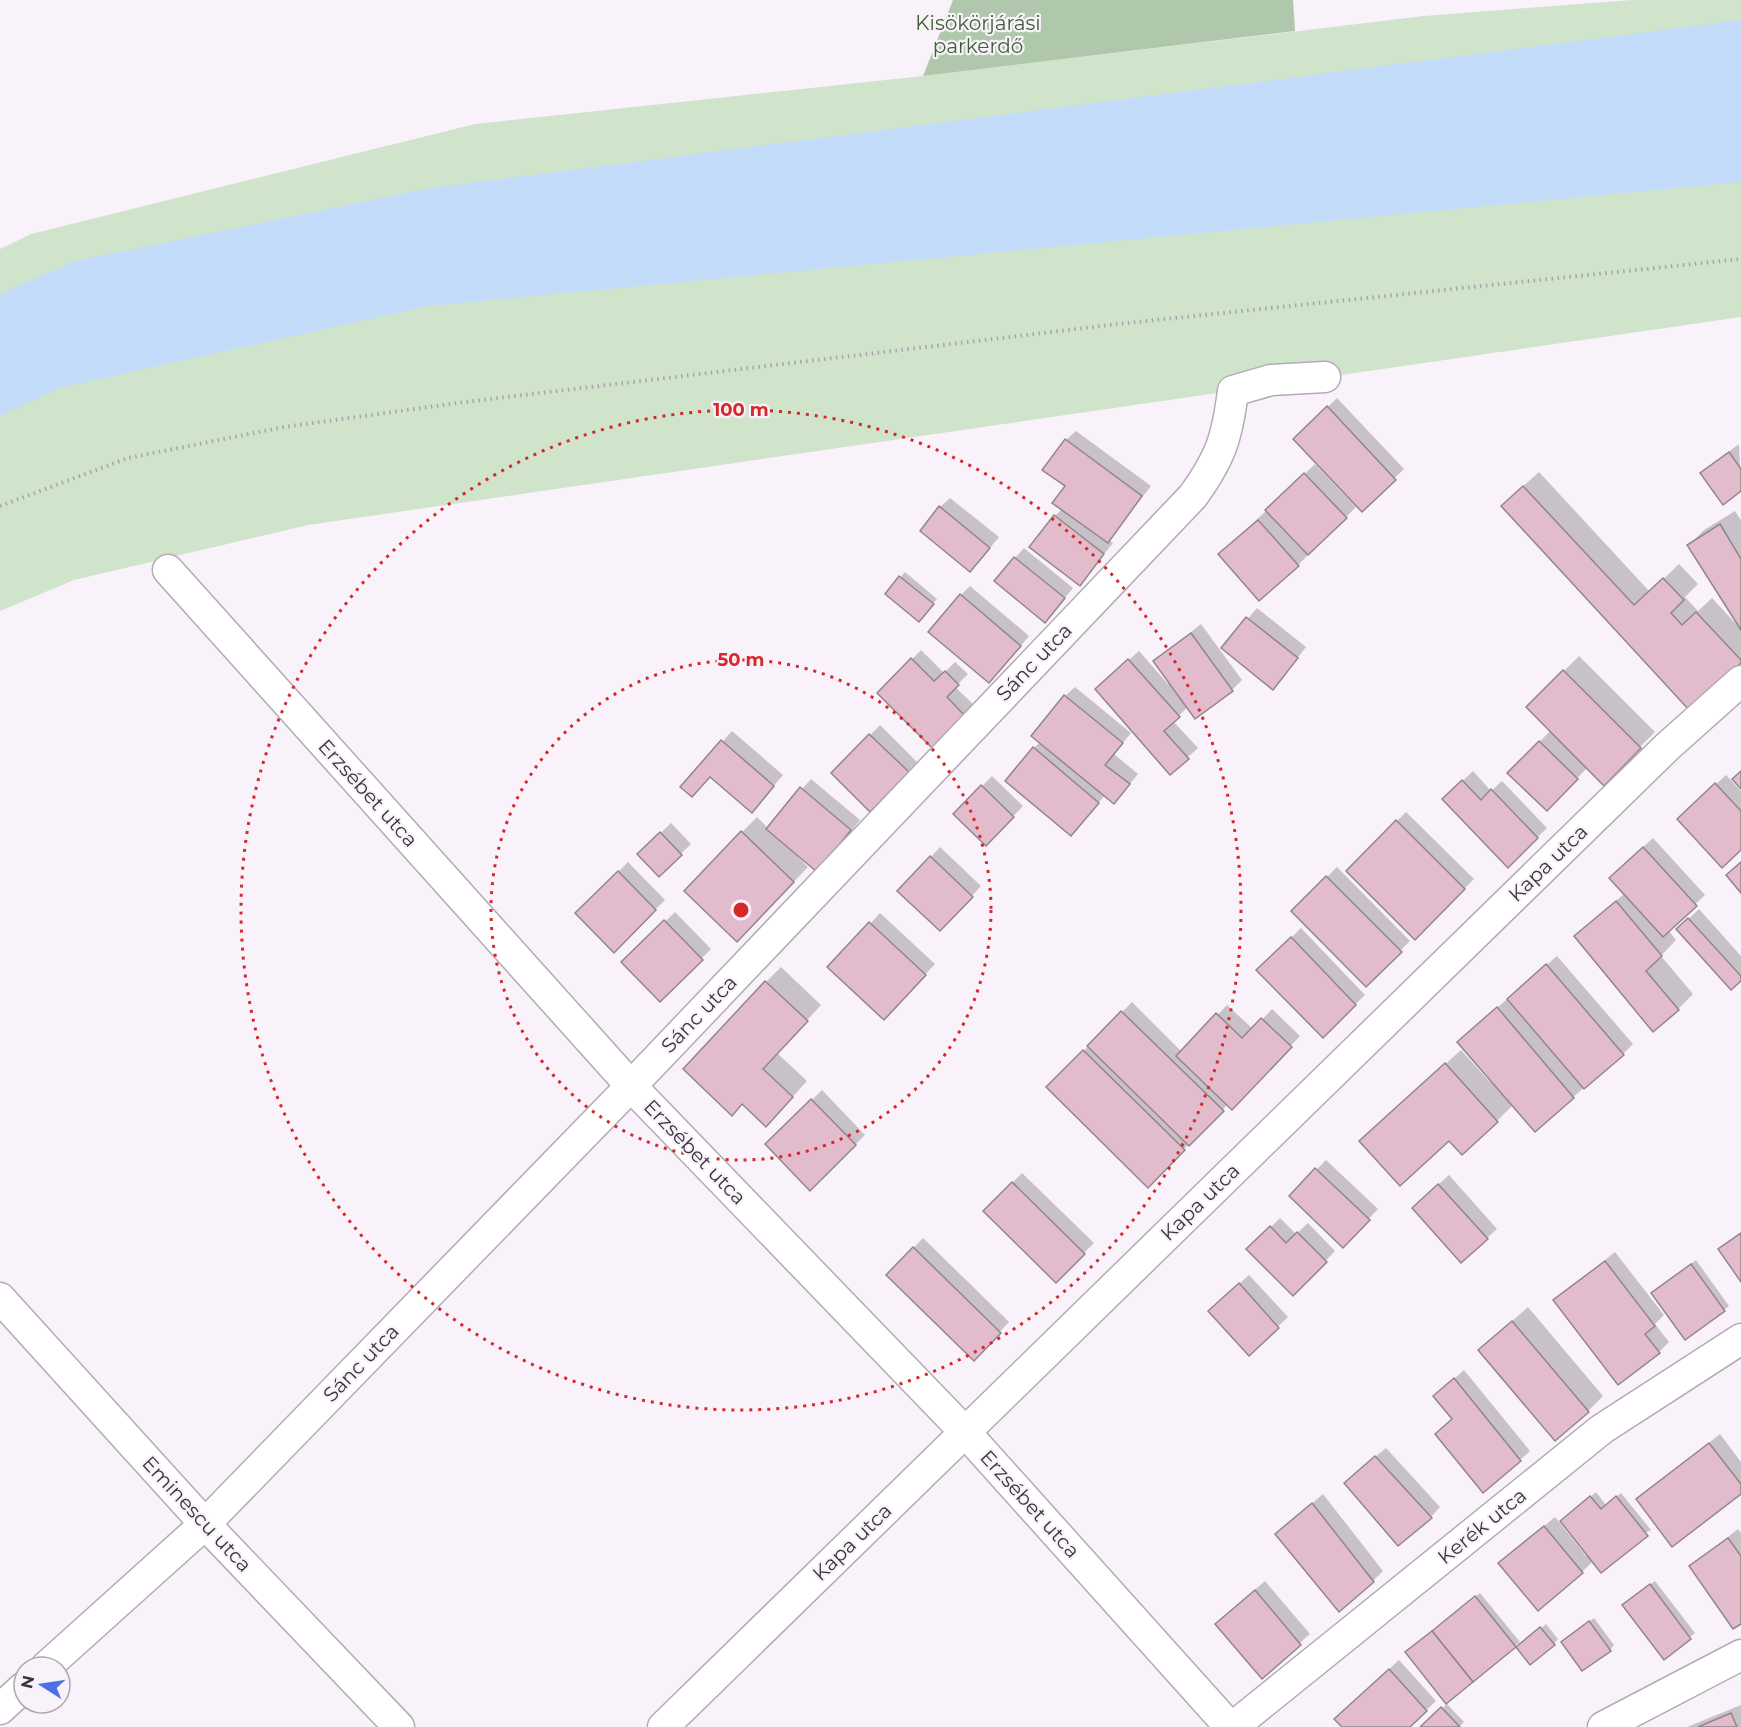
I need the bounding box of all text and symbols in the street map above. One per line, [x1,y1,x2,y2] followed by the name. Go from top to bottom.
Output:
[915,11,1041,58] park label: Kisökörjárási parkerdő
[713,399,769,421] text: 100 m
[991,618,1077,706] street label: Sánc utca
[718,649,764,671] text: 50 m
[313,734,423,852] street label: Erzsébet utca
[1504,819,1592,907] street label: Kapa utca
[731,900,751,920] centre of rings
[656,970,742,1058] street label: Sánc utca
[639,1094,751,1210] street label: Erzsébet utca
[1156,1158,1244,1246] street label: Kapa utca
[318,1319,404,1407] street label: Sánc utca
[975,1445,1085,1563] street label: Erzsébet utca
[137,1451,257,1577] street label: Eminescu utca
[1433,1483,1531,1569] street label: Kerék utca
[808,1498,896,1586] street label: Kapa utca
[12,1655,72,1715] north arrow
[17,1674,38,1690] text: N

